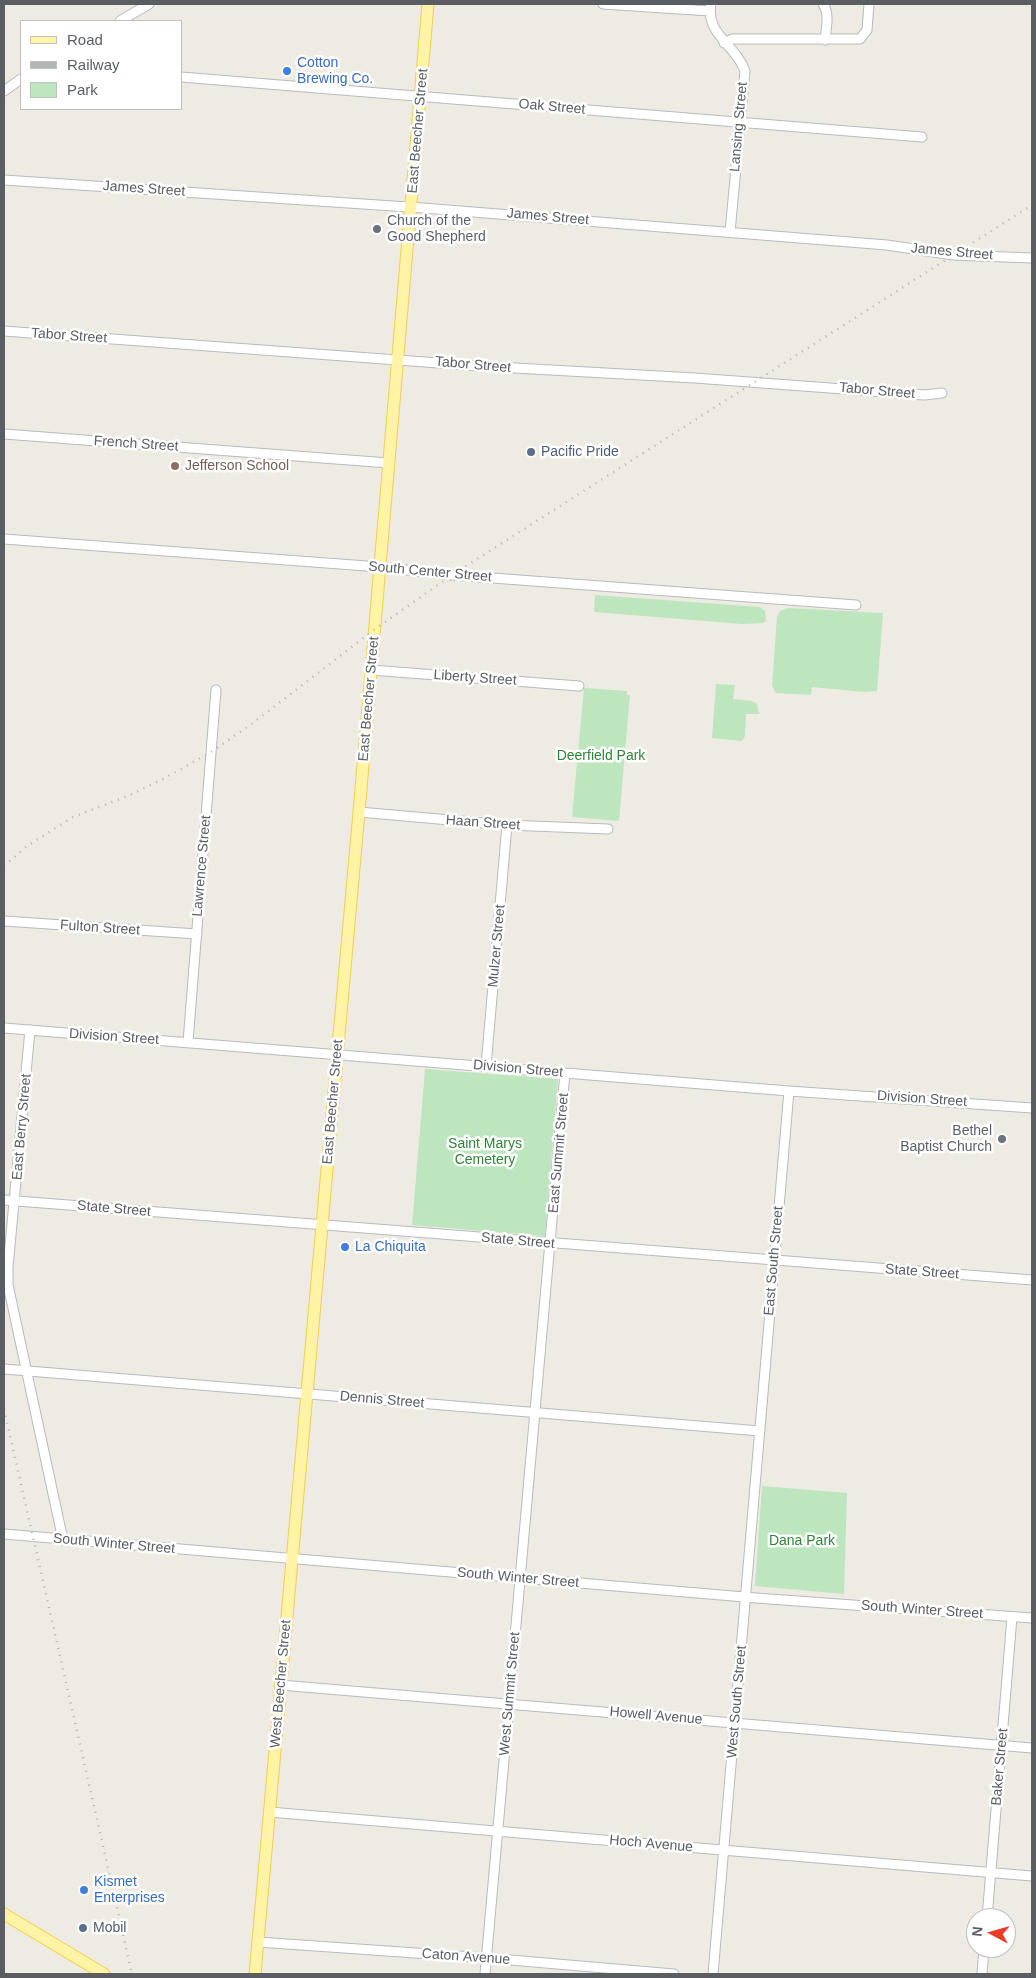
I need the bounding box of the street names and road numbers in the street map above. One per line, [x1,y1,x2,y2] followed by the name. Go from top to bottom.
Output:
[404,68,432,194] street label: East Beecher Street
[727,81,751,173] street label: Lansing Street
[518,96,586,118] street label: Oak Street
[102,178,186,200] street label: James Street
[506,205,590,229] street label: James Street
[910,240,994,264] street label: James Street
[30,325,108,347] street label: Tabor Street
[434,353,512,377] street label: Tabor Street
[838,379,916,403] street label: Tabor Street
[93,433,179,455] street label: French Street
[368,558,492,586] street label: South Center Street
[355,636,383,762] street label: East Beecher Street
[433,667,517,689] street label: Liberty Street
[445,812,521,834] street label: Haan Street
[189,814,215,918] street label: Lawrence Street
[485,904,509,988] street label: Mulzer Street
[59,917,141,939] street label: Fulton Street
[68,1025,160,1049] street label: Division Street
[319,1039,347,1165] street label: East Beecher Street
[472,1057,564,1081] street label: Division Street
[9,1073,35,1181] street label: East Berry Street
[876,1087,968,1111] street label: Division Street
[545,1092,573,1214] street label: East Summit Street
[76,1197,152,1221] street label: State Street
[761,1206,787,1316] street label: East South Street
[480,1229,556,1253] street label: State Street
[885,1261,959,1283] street label: State Street
[339,1388,425,1412] street label: Dennis Street
[52,1530,176,1558] street label: South Winter Street
[456,1564,580,1592] street label: South Winter Street
[860,1597,984,1623] street label: South Winter Street
[267,1619,295,1749] street label: West Beecher Street
[496,1631,524,1757] street label: West Summit Street
[724,1645,750,1759] street label: West South Street
[609,1704,703,1728] street label: Howell Avenue
[988,1728,1012,1806] street label: Baker Street
[609,1832,693,1856] street label: Hoch Avenue
[421,1946,511,1968] street label: Caton Avenue

